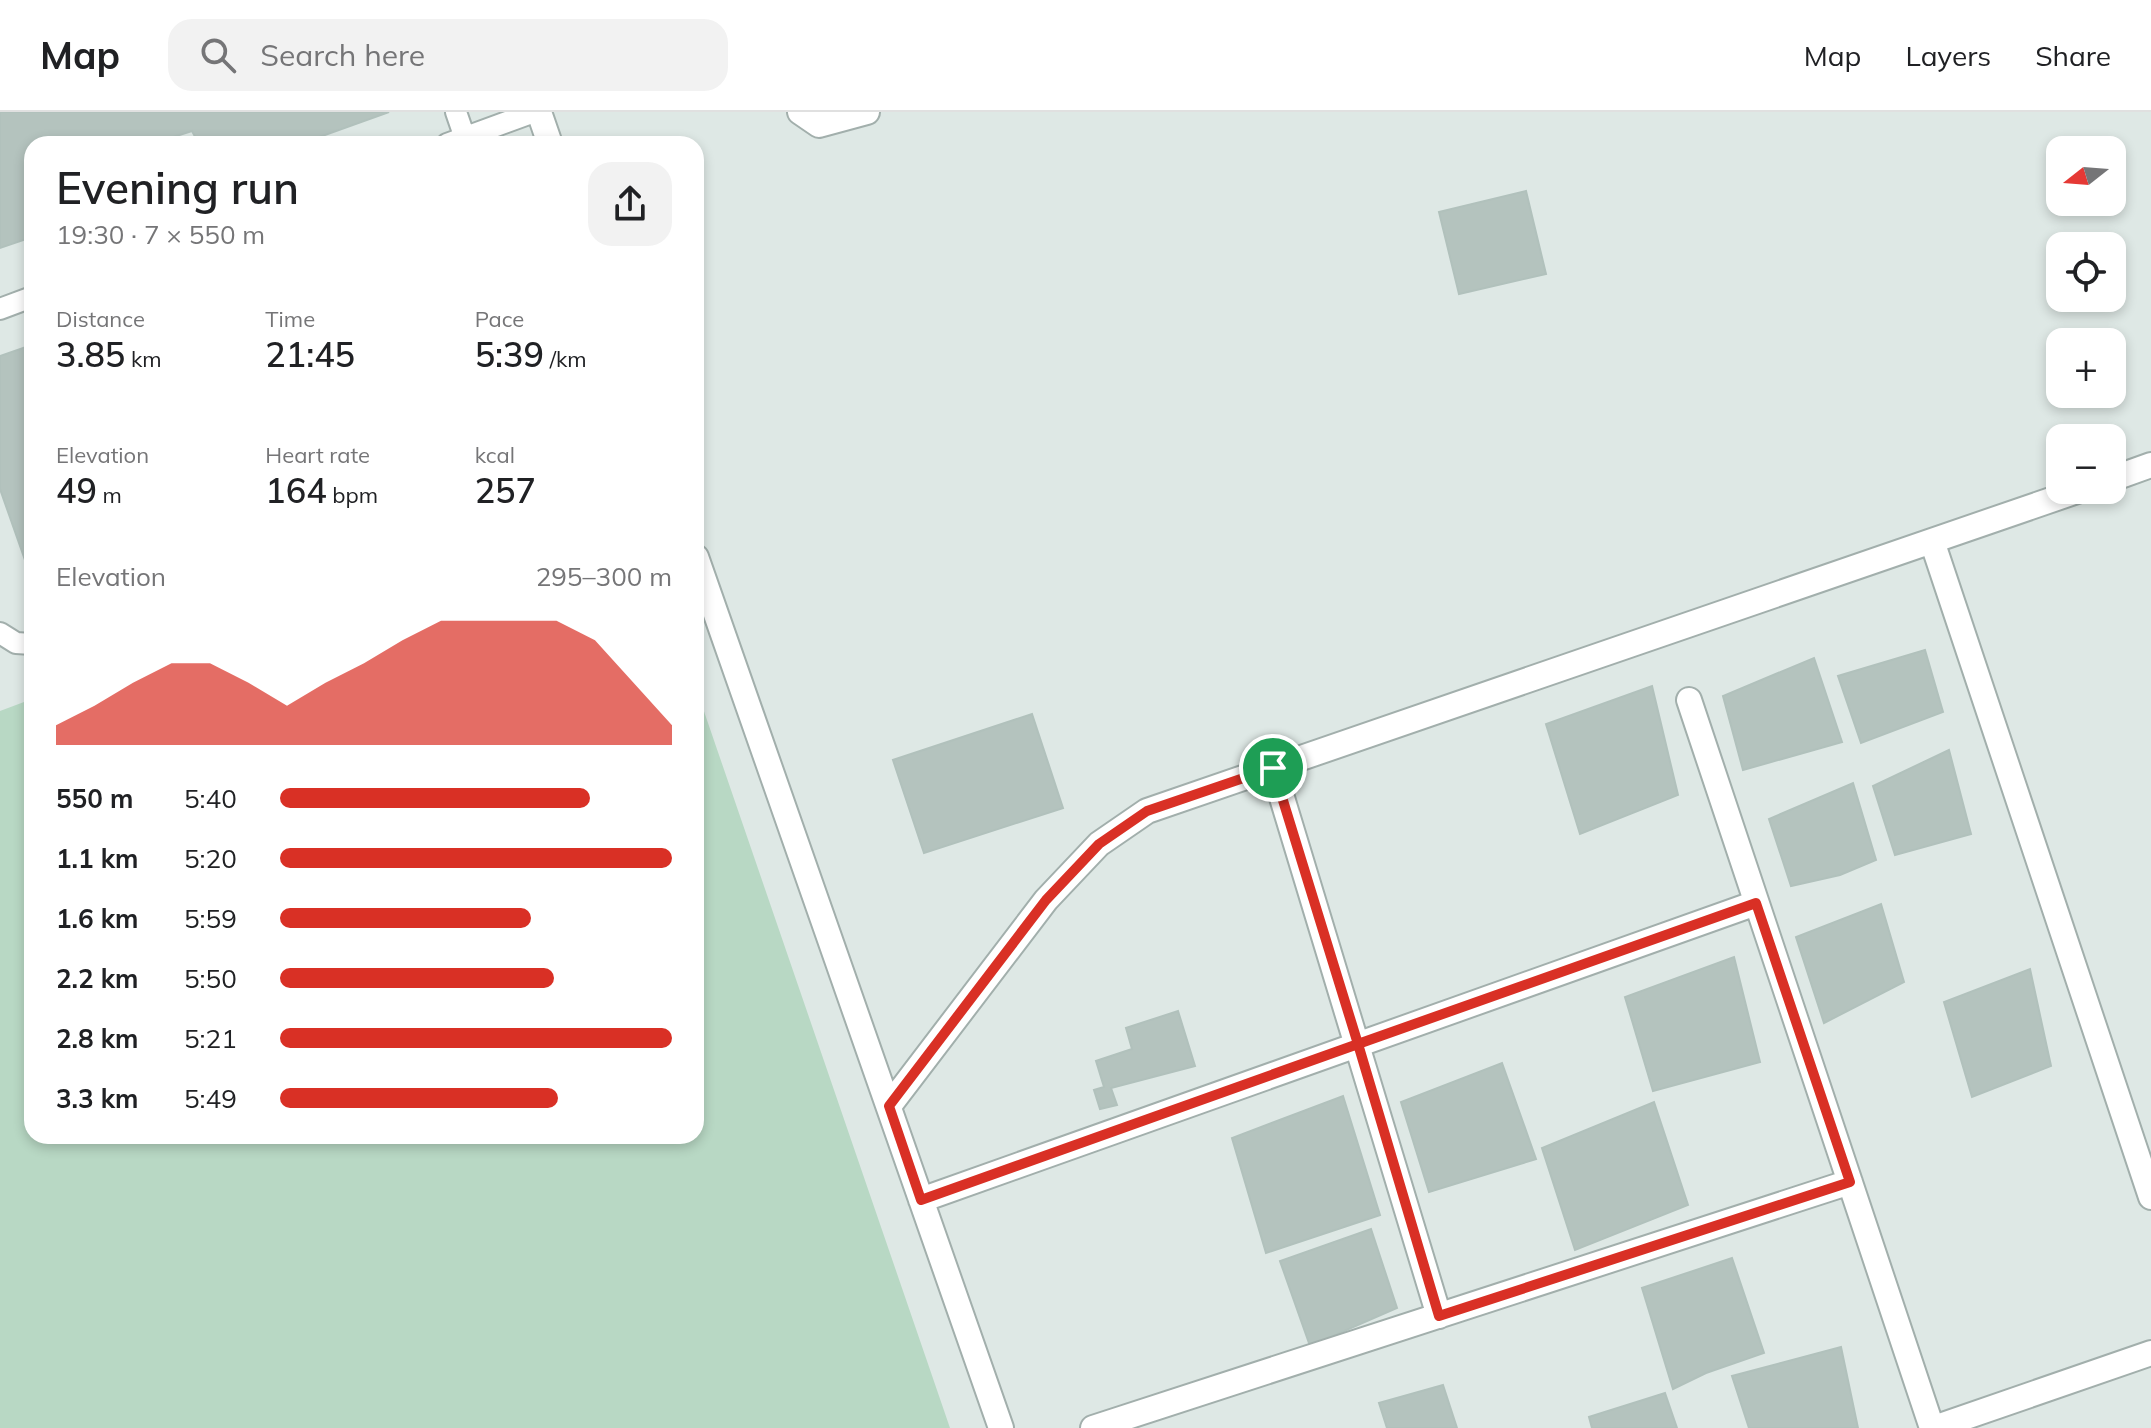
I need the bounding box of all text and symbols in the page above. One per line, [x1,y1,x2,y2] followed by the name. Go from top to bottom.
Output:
[168,19,728,91] search box
[40,31,120,79] text: Map
[196,33,240,77] icon: search
[260,36,425,74] text: Search here
[1804,38,1861,73] text: Map
[1905,38,1991,73] text: Layers
[2035,38,2111,73] text: Share
[2046,136,2126,216] north arrow
[2046,136,2126,504] map controls
[56,160,299,215] text: Evening run
[588,162,672,246] button: share
[56,218,265,251] text: 19:30 · 7 × 550 m
[2046,232,2126,312] button: locate
[56,305,145,333] text: Distance
[265,305,315,333] text: Time
[475,305,524,333] text: Pace
[2046,328,2126,408] button: +
[56,333,125,376] text: 3.85
[265,333,355,376] text: 21:45
[475,333,544,376] text: 5:39
[125,345,162,373] text: km
[544,345,587,373] text: /km
[2046,424,2126,504] button: −
[56,441,149,469] text: Elevation
[265,441,370,469] text: Heart rate
[475,441,515,469] text: kcal
[56,469,97,512] text: 49
[265,469,327,512] text: 164
[475,469,536,512] text: 257
[97,481,122,509] text: m
[327,481,378,509] text: bpm
[56,560,166,593] text: Elevation
[536,560,672,593] text: 295–300 m
[1239,734,1307,802] pin
[1251,746,1295,790] icon: arrive
[56,782,133,815] text: 550 m
[184,782,237,815] text: 5:40
[56,842,139,875] text: 1.1 km
[184,842,237,875] text: 5:20
[56,902,139,935] text: 1.6 km
[184,902,237,935] text: 5:59
[56,962,139,995] text: 2.2 km
[184,962,237,995] text: 5:50
[56,1022,139,1055] text: 2.8 km
[184,1022,237,1055] text: 5:21
[56,1082,139,1115] text: 3.3 km
[184,1082,237,1115] text: 5:49

